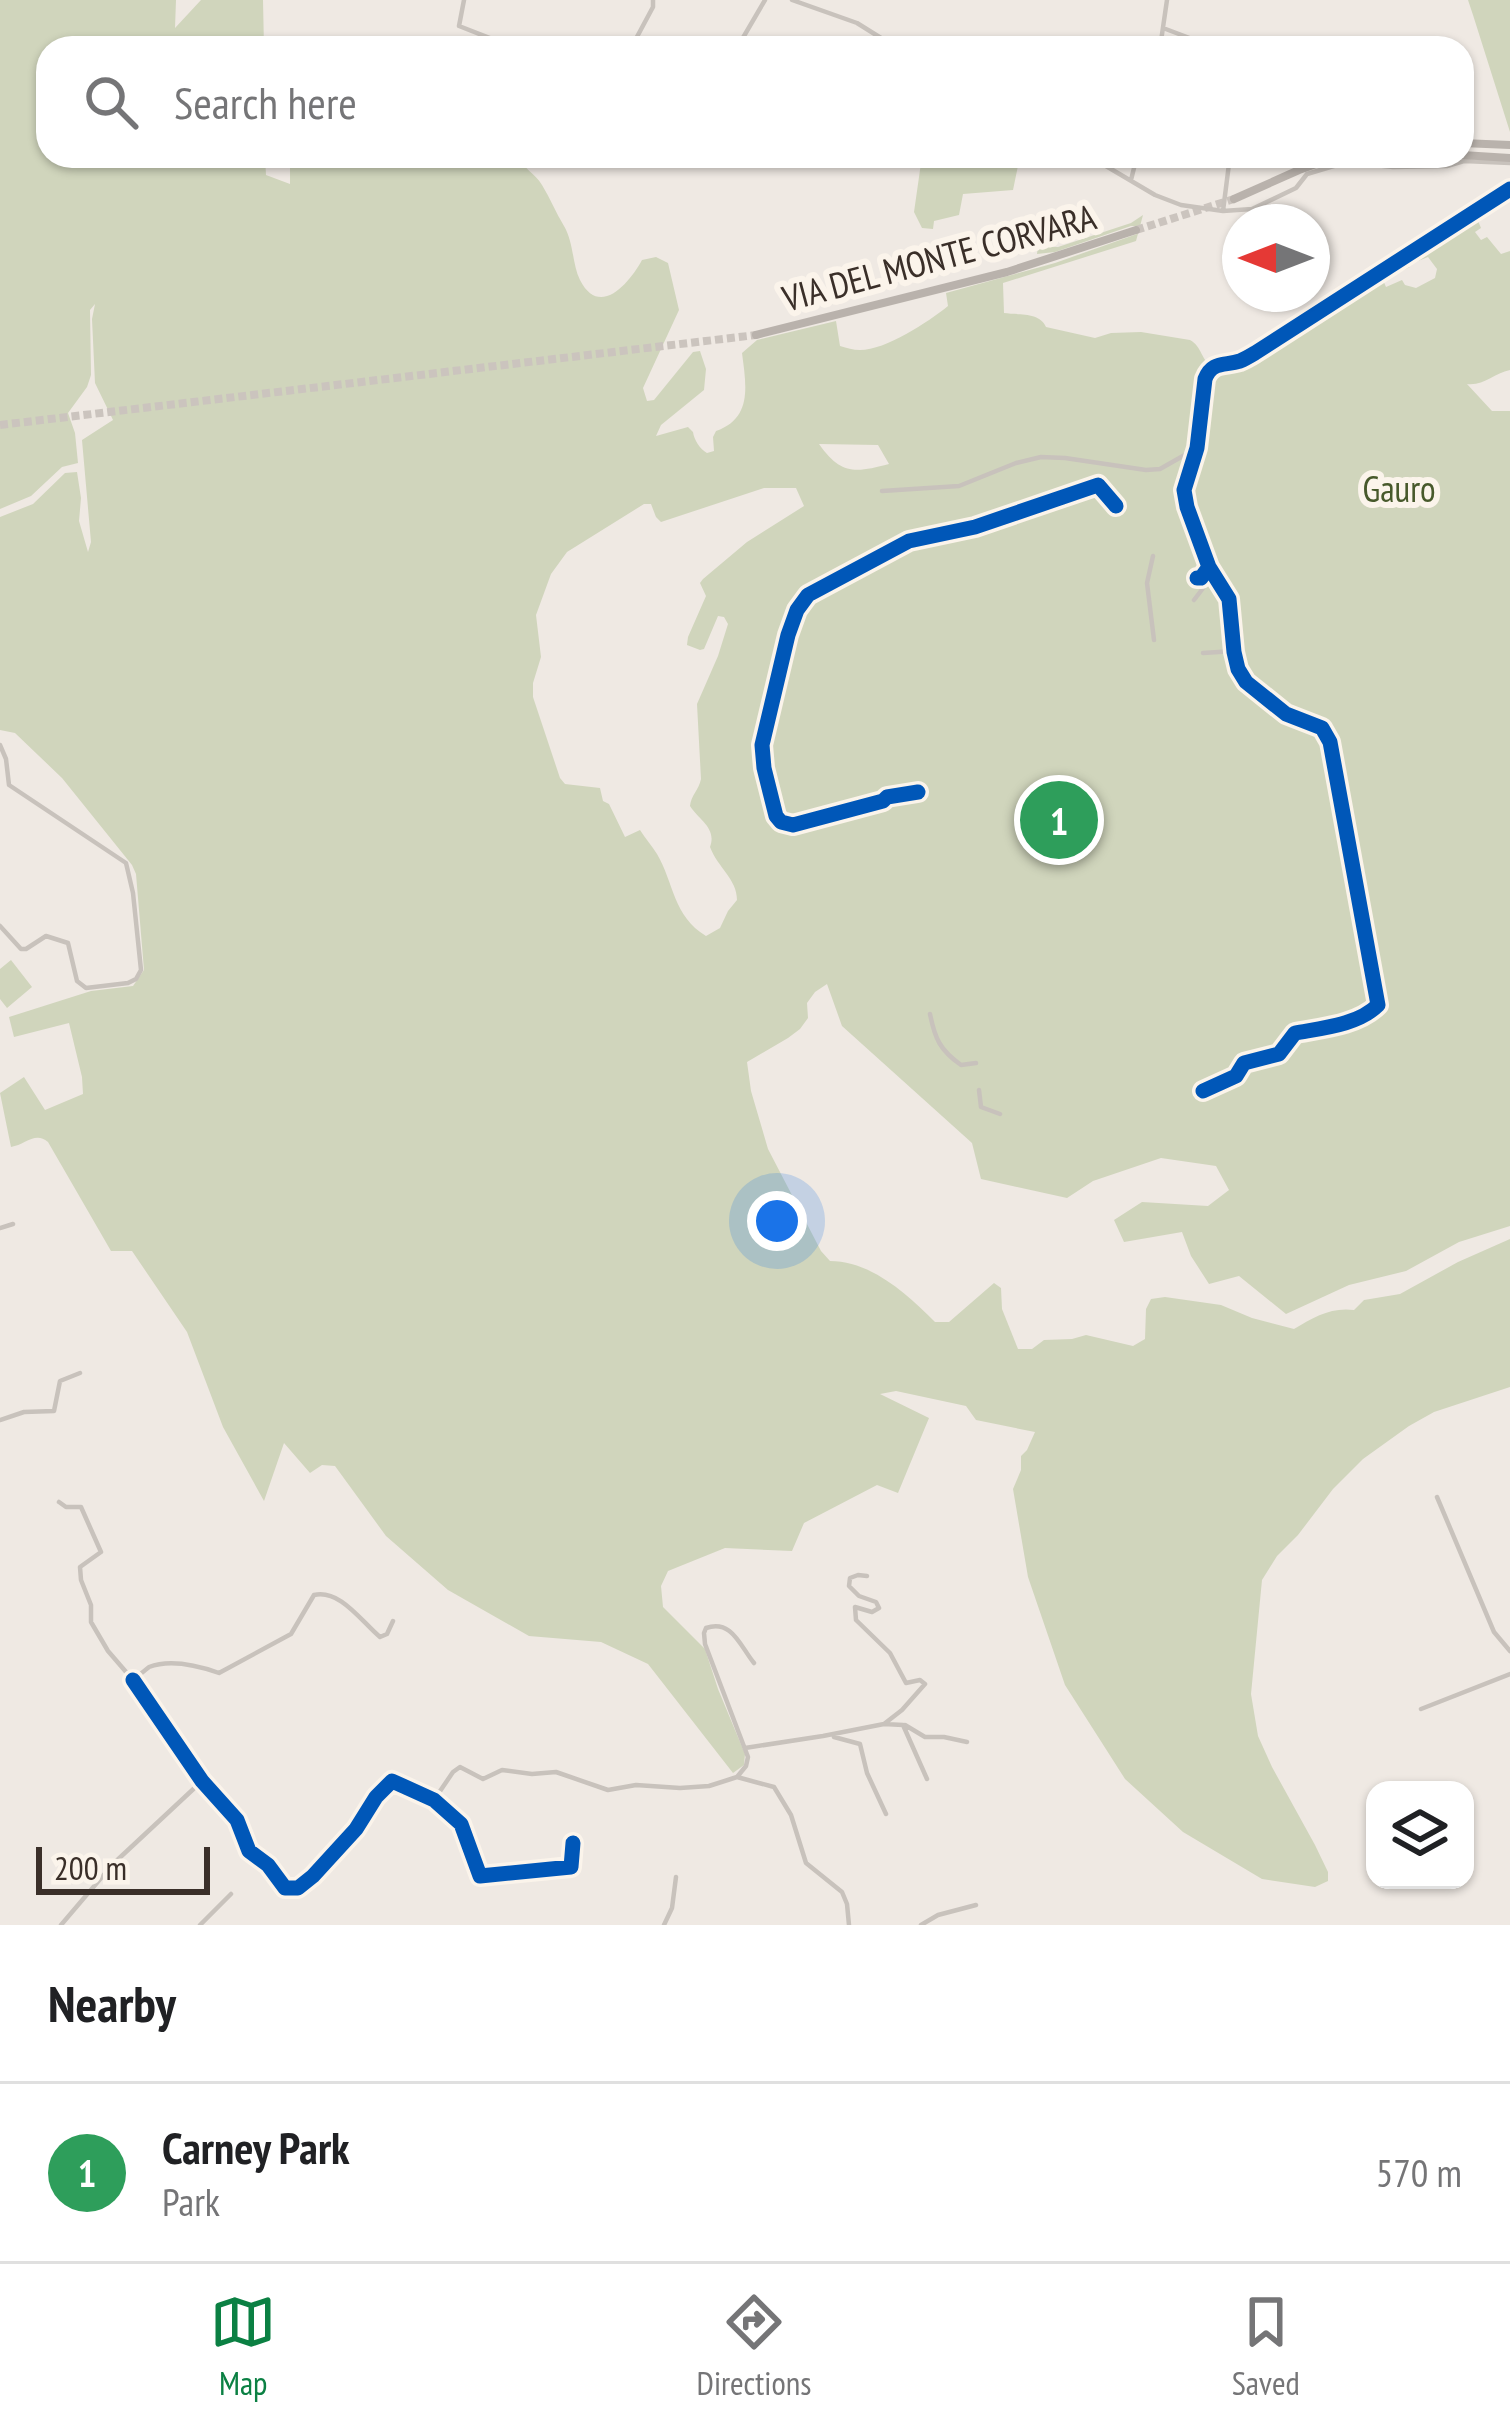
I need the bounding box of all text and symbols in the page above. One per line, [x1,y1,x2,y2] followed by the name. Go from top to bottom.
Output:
[36,36,1474,168] search box
[78,69,144,135] icon: search
[174,73,357,131] text: Search here
[776,193,1101,322] street label: VIA DEL MONTE CORVARA
[1222,204,1330,312] north arrow
[1362,465,1436,512] park label: Gauro
[1020,775,1098,865] pin: 1
[747,1191,807,1251] your location
[1366,1781,1474,1889] map controls
[1366,1781,1474,1889] button: layers
[36,1841,210,1894] scale bar
[54,1846,127,1889] text: 200 m
[48,1970,176,2036] text: Nearby
[162,2118,350,2176] text: Carney Park
[78,2147,96,2198] text: 1
[1376,2147,1462,2198] text: 570 m
[162,2176,220,2227] text: Park
[210,2289,276,2404] tab: Map
[697,2289,811,2404] tab: Directions
[1232,2289,1300,2404] tab: Saved

